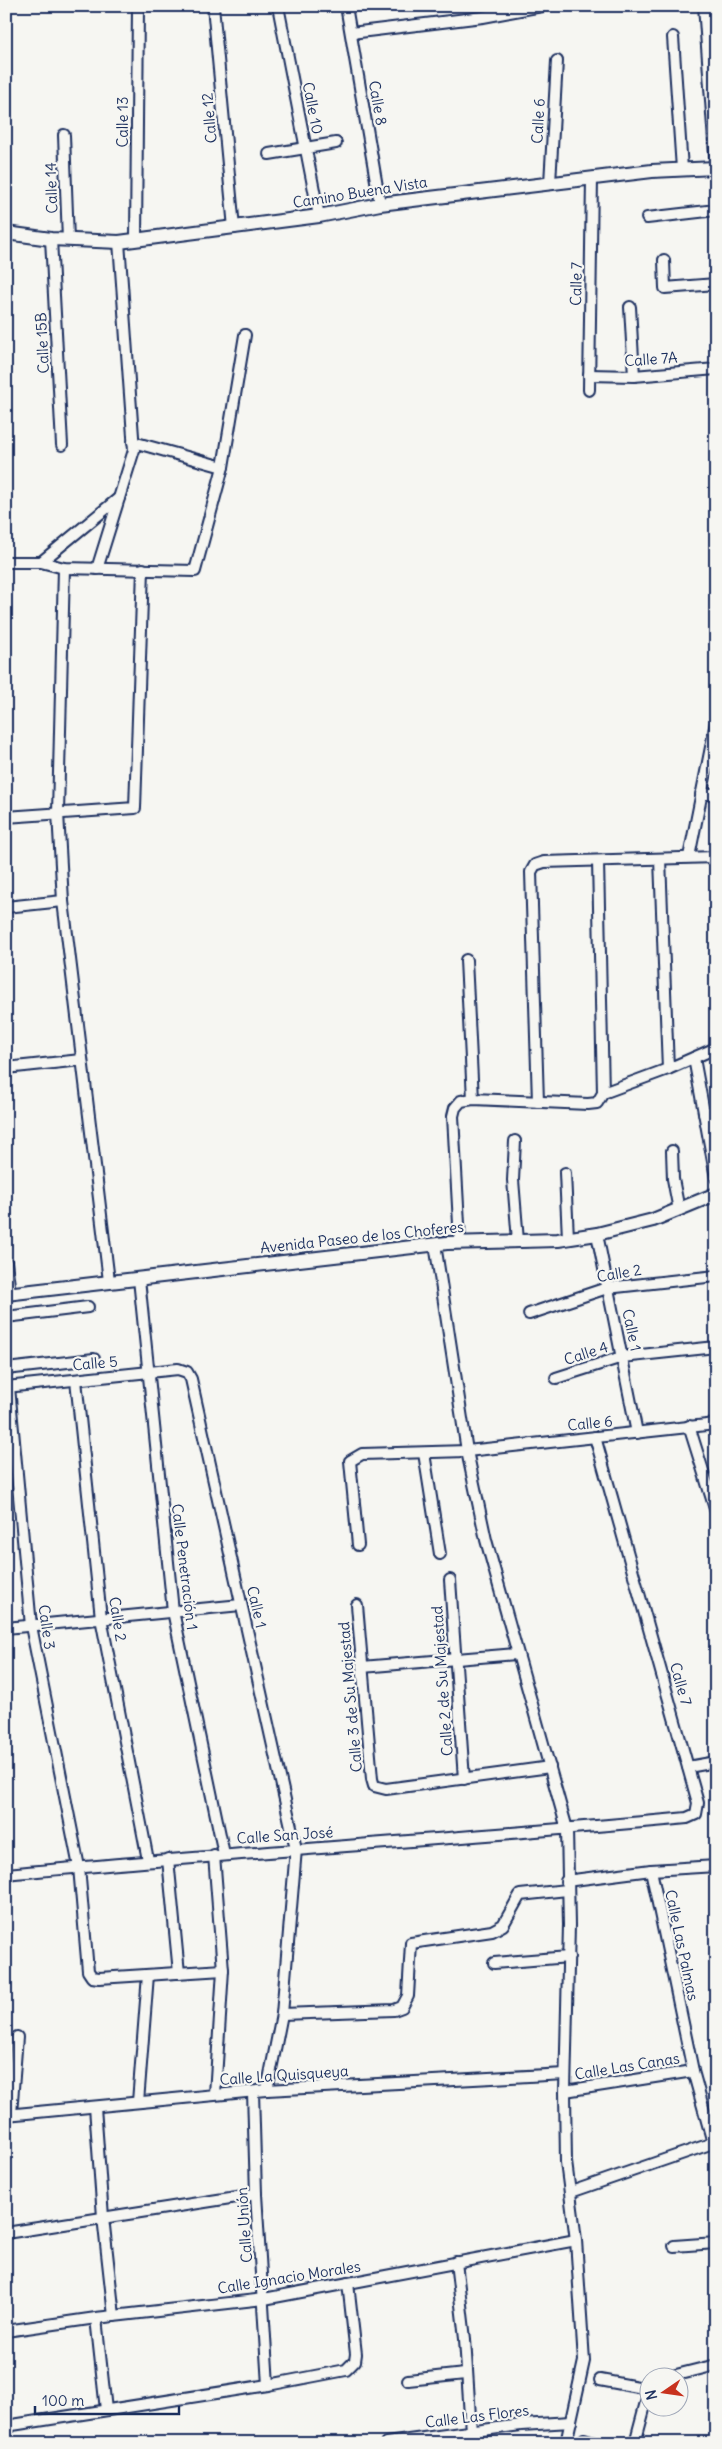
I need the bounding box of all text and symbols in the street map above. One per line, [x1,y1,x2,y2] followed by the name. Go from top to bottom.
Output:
[365,79,391,127] street label: Calle 8
[299,80,327,136] street label: Calle 10
[197,92,221,144] street label: Calle 12
[113,96,132,148] street label: Calle 13
[527,98,549,144] street label: Calle 6
[41,162,61,214] street label: Calle 14
[291,172,429,212] street label: Camino Buena Vista
[566,262,586,306] street label: Calle 7
[31,312,53,374] street label: Calle 15B
[624,348,679,370] street label: Calle 7A
[259,1217,465,1257] street label: Avenida Paseo de los Choferes
[595,1260,643,1286] street label: Calle 2
[618,1307,646,1353] street label: Calle 1
[561,1337,611,1369] street label: Calle 4
[72,1352,118,1374] street label: Calle 5
[566,1411,614,1435] street label: Calle 6
[168,1503,202,1631] street label: Calle Penetración 1
[243,1584,271,1630] street label: Calle 1
[105,1595,131,1643] street label: Calle 2
[34,1603,60,1651] street label: Calle 3
[427,1605,457,1757] street label: Calle 2 de Su Majestad
[334,1621,366,1773] street label: Calle 3 de Su Majestad
[666,1660,696,1708] street label: Calle 7
[236,1822,334,1848] street label: Calle San José
[661,1888,703,2002] street label: Calle Las Palmas
[573,2048,681,2084] street label: Calle Las Canas
[219,2061,350,2089] street label: Calle La Quisqueya
[232,2186,256,2264] street label: Calle Unión
[216,2256,362,2298] street label: Calle Ignacio Morales
[640,2366,690,2416] north arrow
[35,2384,179,2416] scale bar
[641,2388,661,2402] text: N
[42,2391,84,2410] text: 100 m
[424,2400,530,2432] street label: Calle Las Flores

